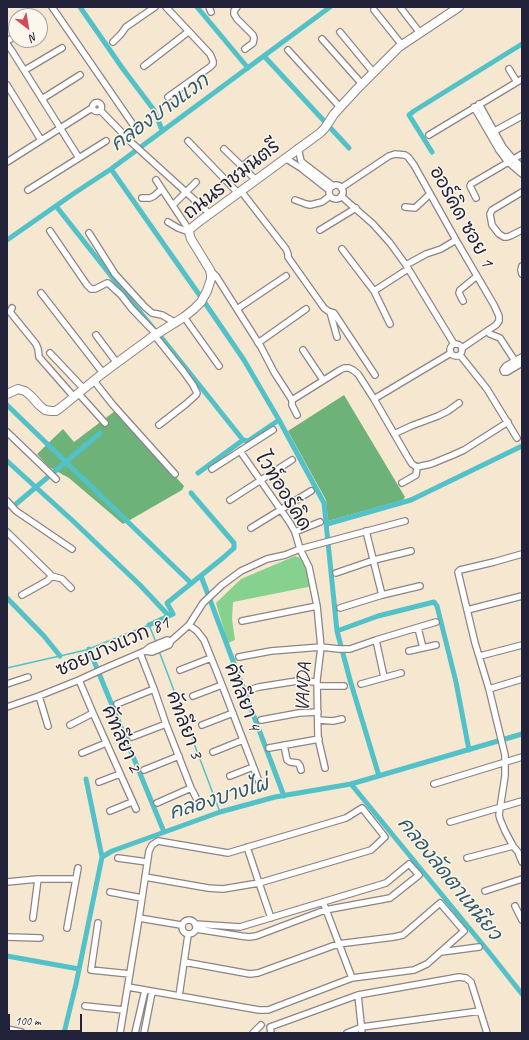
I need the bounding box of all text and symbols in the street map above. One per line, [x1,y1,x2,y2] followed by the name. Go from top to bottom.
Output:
[8,8,48,48] north arrow
[27,30,40,45] text: N
[106,69,214,157] water label: คลองบางแวก
[179,135,285,225] street label: ถนนราชมนตรี
[424,163,498,271] street label: ออร์คิด ซอย 1
[250,448,316,536] street label: ไวท์ออร์คิด
[53,612,173,682] street label: ซอยบางแวก 81
[219,660,265,734] street label: คัทลียา 4
[292,662,316,712] street label: VANDA
[161,688,207,762] street label: คัทลียา 3
[96,702,146,776] street label: คัทลียา 2
[166,773,272,825] water label: คลองบางไผ่
[392,813,506,945] water label: คลองลัดตาเหนียว
[10,1006,84,1032] scale bar
[15,1013,41,1029] text: 100 m

